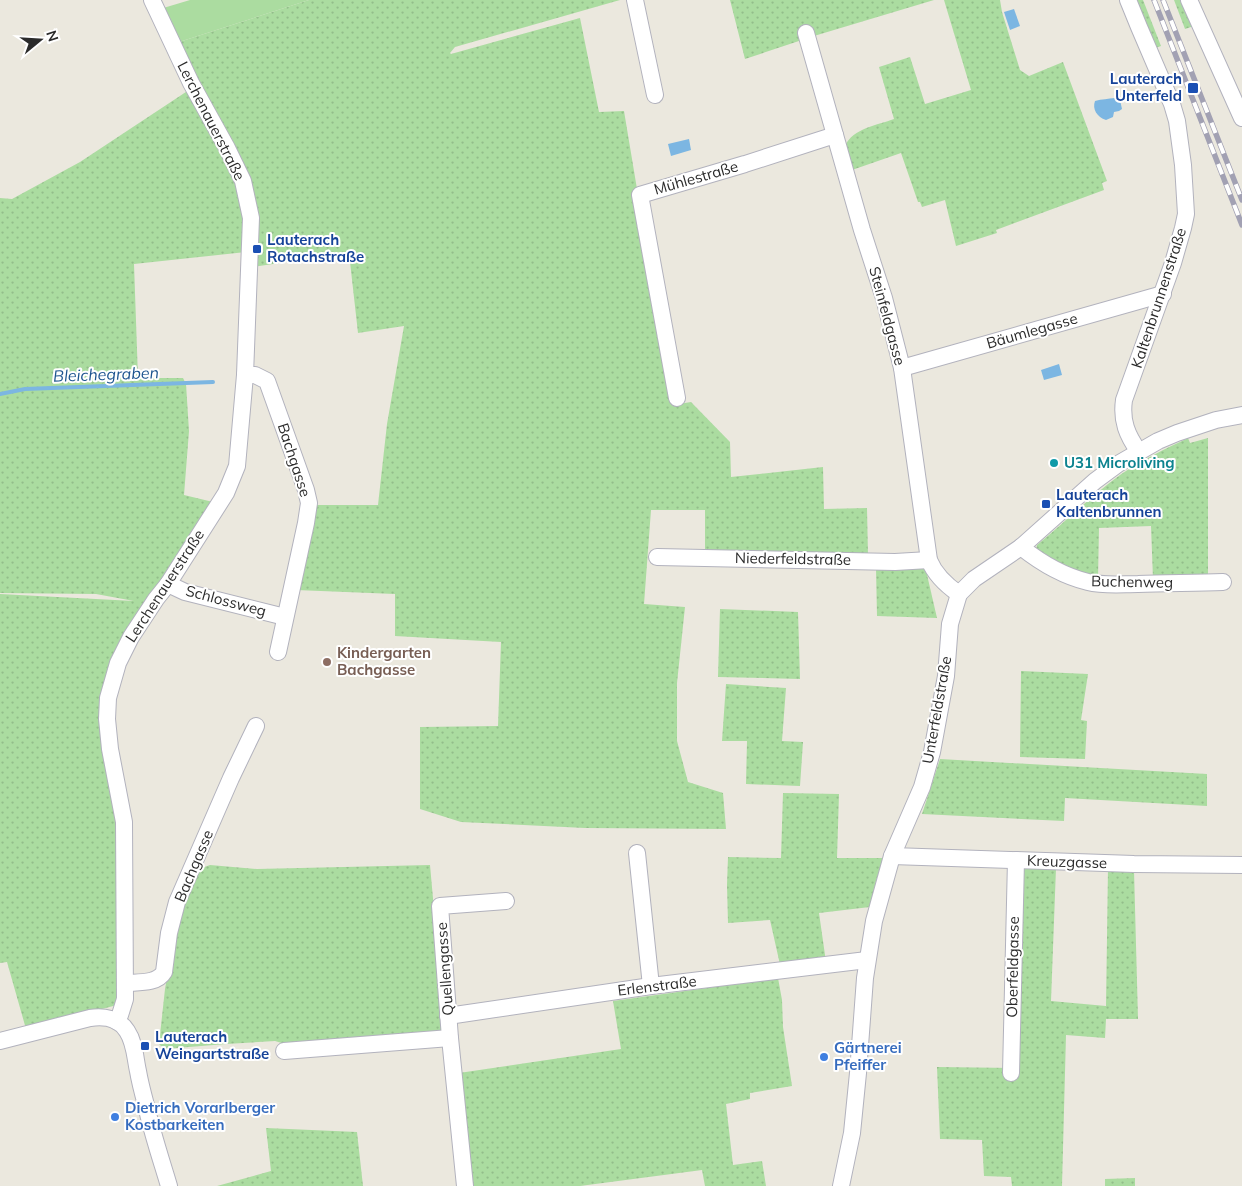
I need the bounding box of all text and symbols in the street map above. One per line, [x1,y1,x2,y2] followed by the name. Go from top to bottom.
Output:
[15,15,65,65] north arrow
[42,28,63,44] text: N
[173,58,250,183] street label: Lerchenauerstraße
[1110,69,1182,105] place label: Lauterach Unterfeld
[1186,81,1200,95] marker: Lauterach Unterfeld
[652,156,740,199] street label: Mühlestraße
[1127,225,1190,370] street label: Kaltenbrunnenstraße
[267,230,364,266] place label: Lauterach Rotachstraße
[251,243,263,255] marker: Lauterach Rotachstraße
[865,264,910,367] street label: Steinfeldgasse
[984,308,1080,353] street label: Bäumlegasse
[53,362,159,386] water label: Bleichegraben
[274,421,315,499] street label: Bachgasse
[1064,453,1175,472] place label: U31 Microliving
[1048,457,1060,469] marker: U31 Microliving
[1056,485,1162,521] place label: Lauterach Kaltenbrunnen
[1040,498,1052,510] marker: Lauterach Kaltenbrunnen
[121,526,208,646] street label: Lerchenauerstraße
[735,548,851,569] street label: Niederfeldstraße
[1091,571,1173,592] street label: Buchenweg
[184,581,268,620] street label: Schlossweg
[337,643,431,679] place label: Kindergarten Bachgasse
[918,655,955,765] street label: Unterfeldstraße
[321,656,333,668] marker: Kindergarten Bachgasse
[170,827,217,905] street label: Bachgasse
[1027,851,1108,872] street label: Kreuzgasse
[1002,916,1023,1018] street label: Oberfeldgasse
[432,922,457,1016] street label: Quellengasse
[616,971,698,1000] street label: Erlenstraße
[155,1027,269,1063] place label: Lauterach Weingartstraße
[834,1038,902,1074] place label: Gärtnerei Pfeiffer
[139,1040,151,1052] marker: Lauterach Weingartstraße
[818,1051,830,1063] marker: Gärtnerei Pfeiffer
[125,1098,275,1134] place label: Dietrich Vorarlberger Kostbarkeiten
[109,1111,121,1123] marker: Dietrich Vorarlberger Kostbarkeiten

